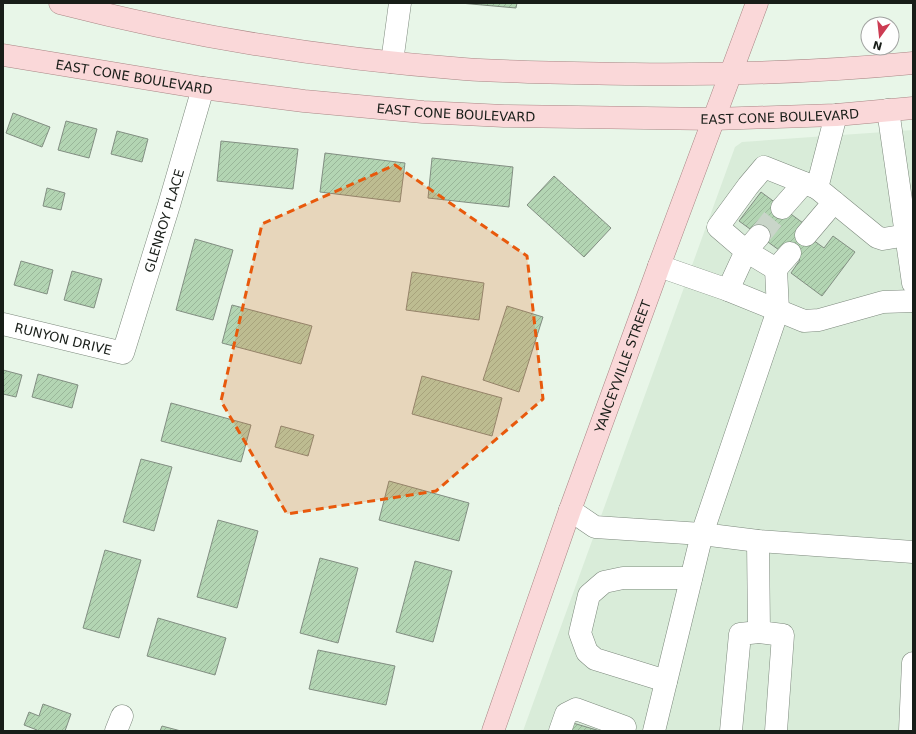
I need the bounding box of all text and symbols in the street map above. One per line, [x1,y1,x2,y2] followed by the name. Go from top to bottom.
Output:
[860,16,900,56] north arrow
[871,38,884,53] text: N
[55,57,214,97] street label: EAST CONE BOULEVARD
[376,101,535,124] street label: EAST CONE BOULEVARD
[700,106,860,127] street label: EAST CONE BOULEVARD
[142,167,187,274] street label: GLENROY PLACE
[591,298,654,436] street label: YANCEYVILLE STREET
[13,320,113,358] street label: RUNYON DRIVE

